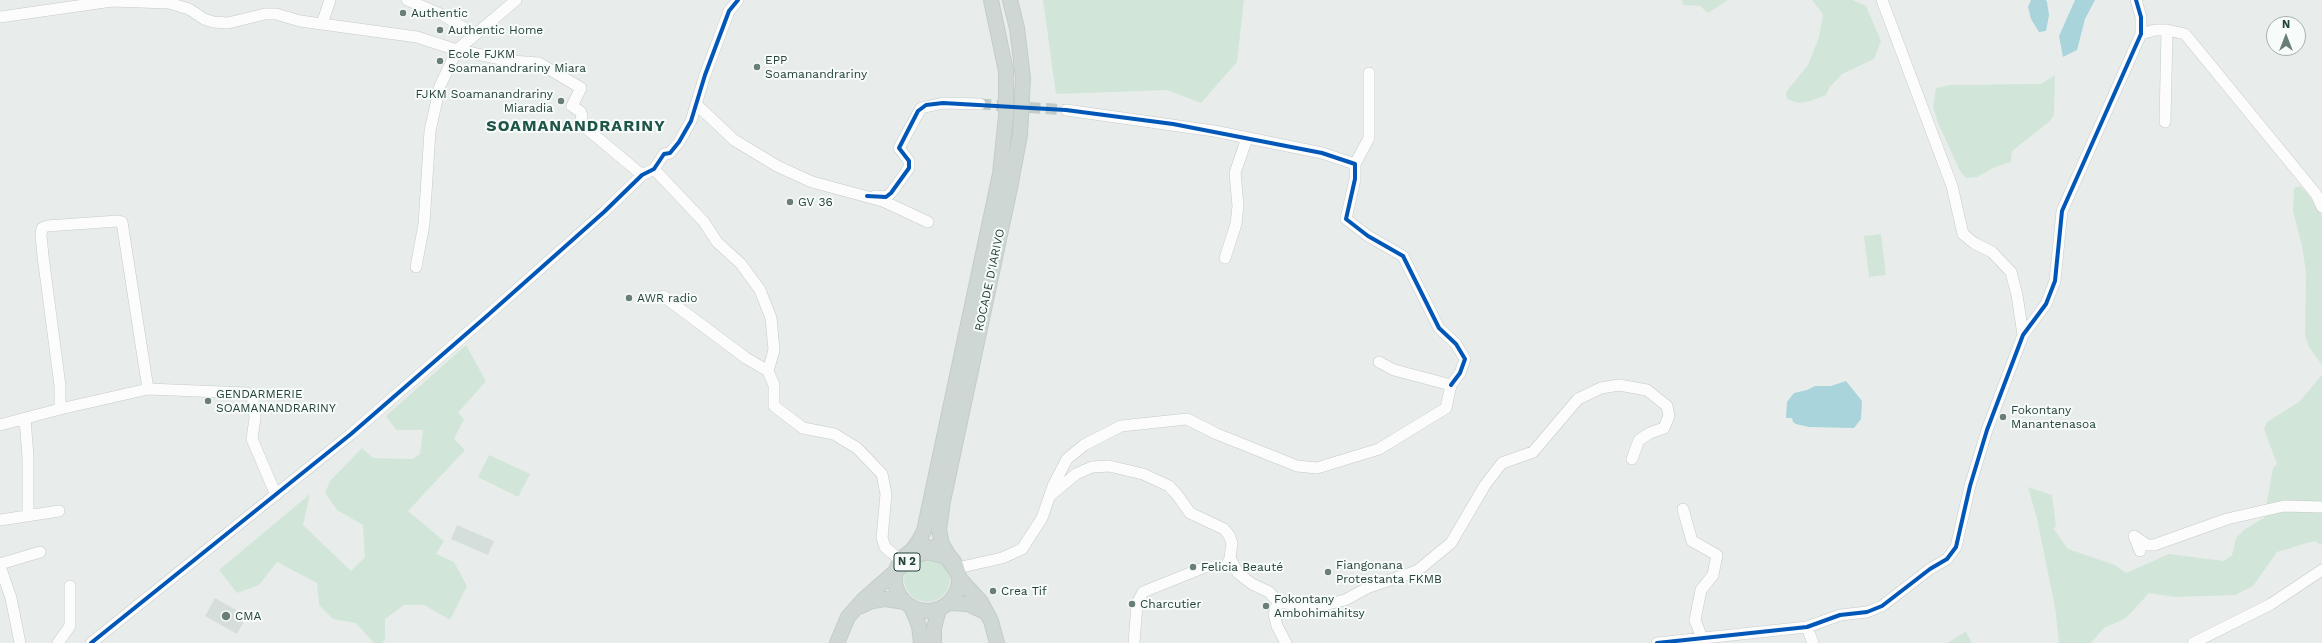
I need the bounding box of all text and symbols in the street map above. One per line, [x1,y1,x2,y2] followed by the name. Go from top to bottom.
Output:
[411,6,468,20] place label: Authentic
[398,8,408,18] marker: Authentic
[2266,16,2306,56] north arrow
[2282,18,2290,31] text: N
[448,23,543,37] place label: Authentic Home
[435,25,445,35] marker: Authentic Home
[448,47,586,75] place label: Ecole FJKM Soamanandrariny Miara
[765,53,867,81] place label: EPP Soamanandrariny
[435,56,445,66] marker: Ecole FJKM Soamanandrariny Miara
[752,62,762,72] marker: EPP Soamanandrariny
[416,87,553,115] place label: FJKM Soamanandrariny Miaradia
[556,96,566,106] marker: FJKM Soamanandrariny Miaradia
[486,116,666,136] district label: SOAMANANDRARINY
[798,195,833,209] place label: GV 36
[785,197,795,207] marker: GV 36
[972,227,1008,333] street label: ROCADE D'IARIVO
[637,291,697,305] place label: AWR radio
[624,293,634,303] marker: AWR radio
[216,387,336,415] place label: GENDARMERIE SOAMANANDRARINY
[203,396,213,406] marker: GENDARMERIE SOAMANANDRARINY
[2011,403,2096,431] place label: Fokontany Manantenasoa
[1998,412,2008,422] marker: Fokontany Manantenasoa
[894,553,920,571] road number: N 2
[1336,558,1442,586] place label: Fiangonana Protestanta FKMB
[1201,560,1283,574] place label: Felicia Beauté
[1188,562,1198,572] marker: Felicia Beauté
[1323,567,1333,577] marker: Fiangonana Protestanta FKMB
[1001,584,1047,598] place label: Crea Tif
[988,586,998,596] marker: Crea Tif
[1274,592,1365,620] place label: Fokontany Ambohimahitsy
[1140,597,1201,611] place label: Charcutier
[1127,599,1137,609] marker: Charcutier
[1261,601,1271,611] marker: Fokontany Ambohimahitsy
[235,609,261,623] place label: CMA
[220,610,232,622] marker: CMA

